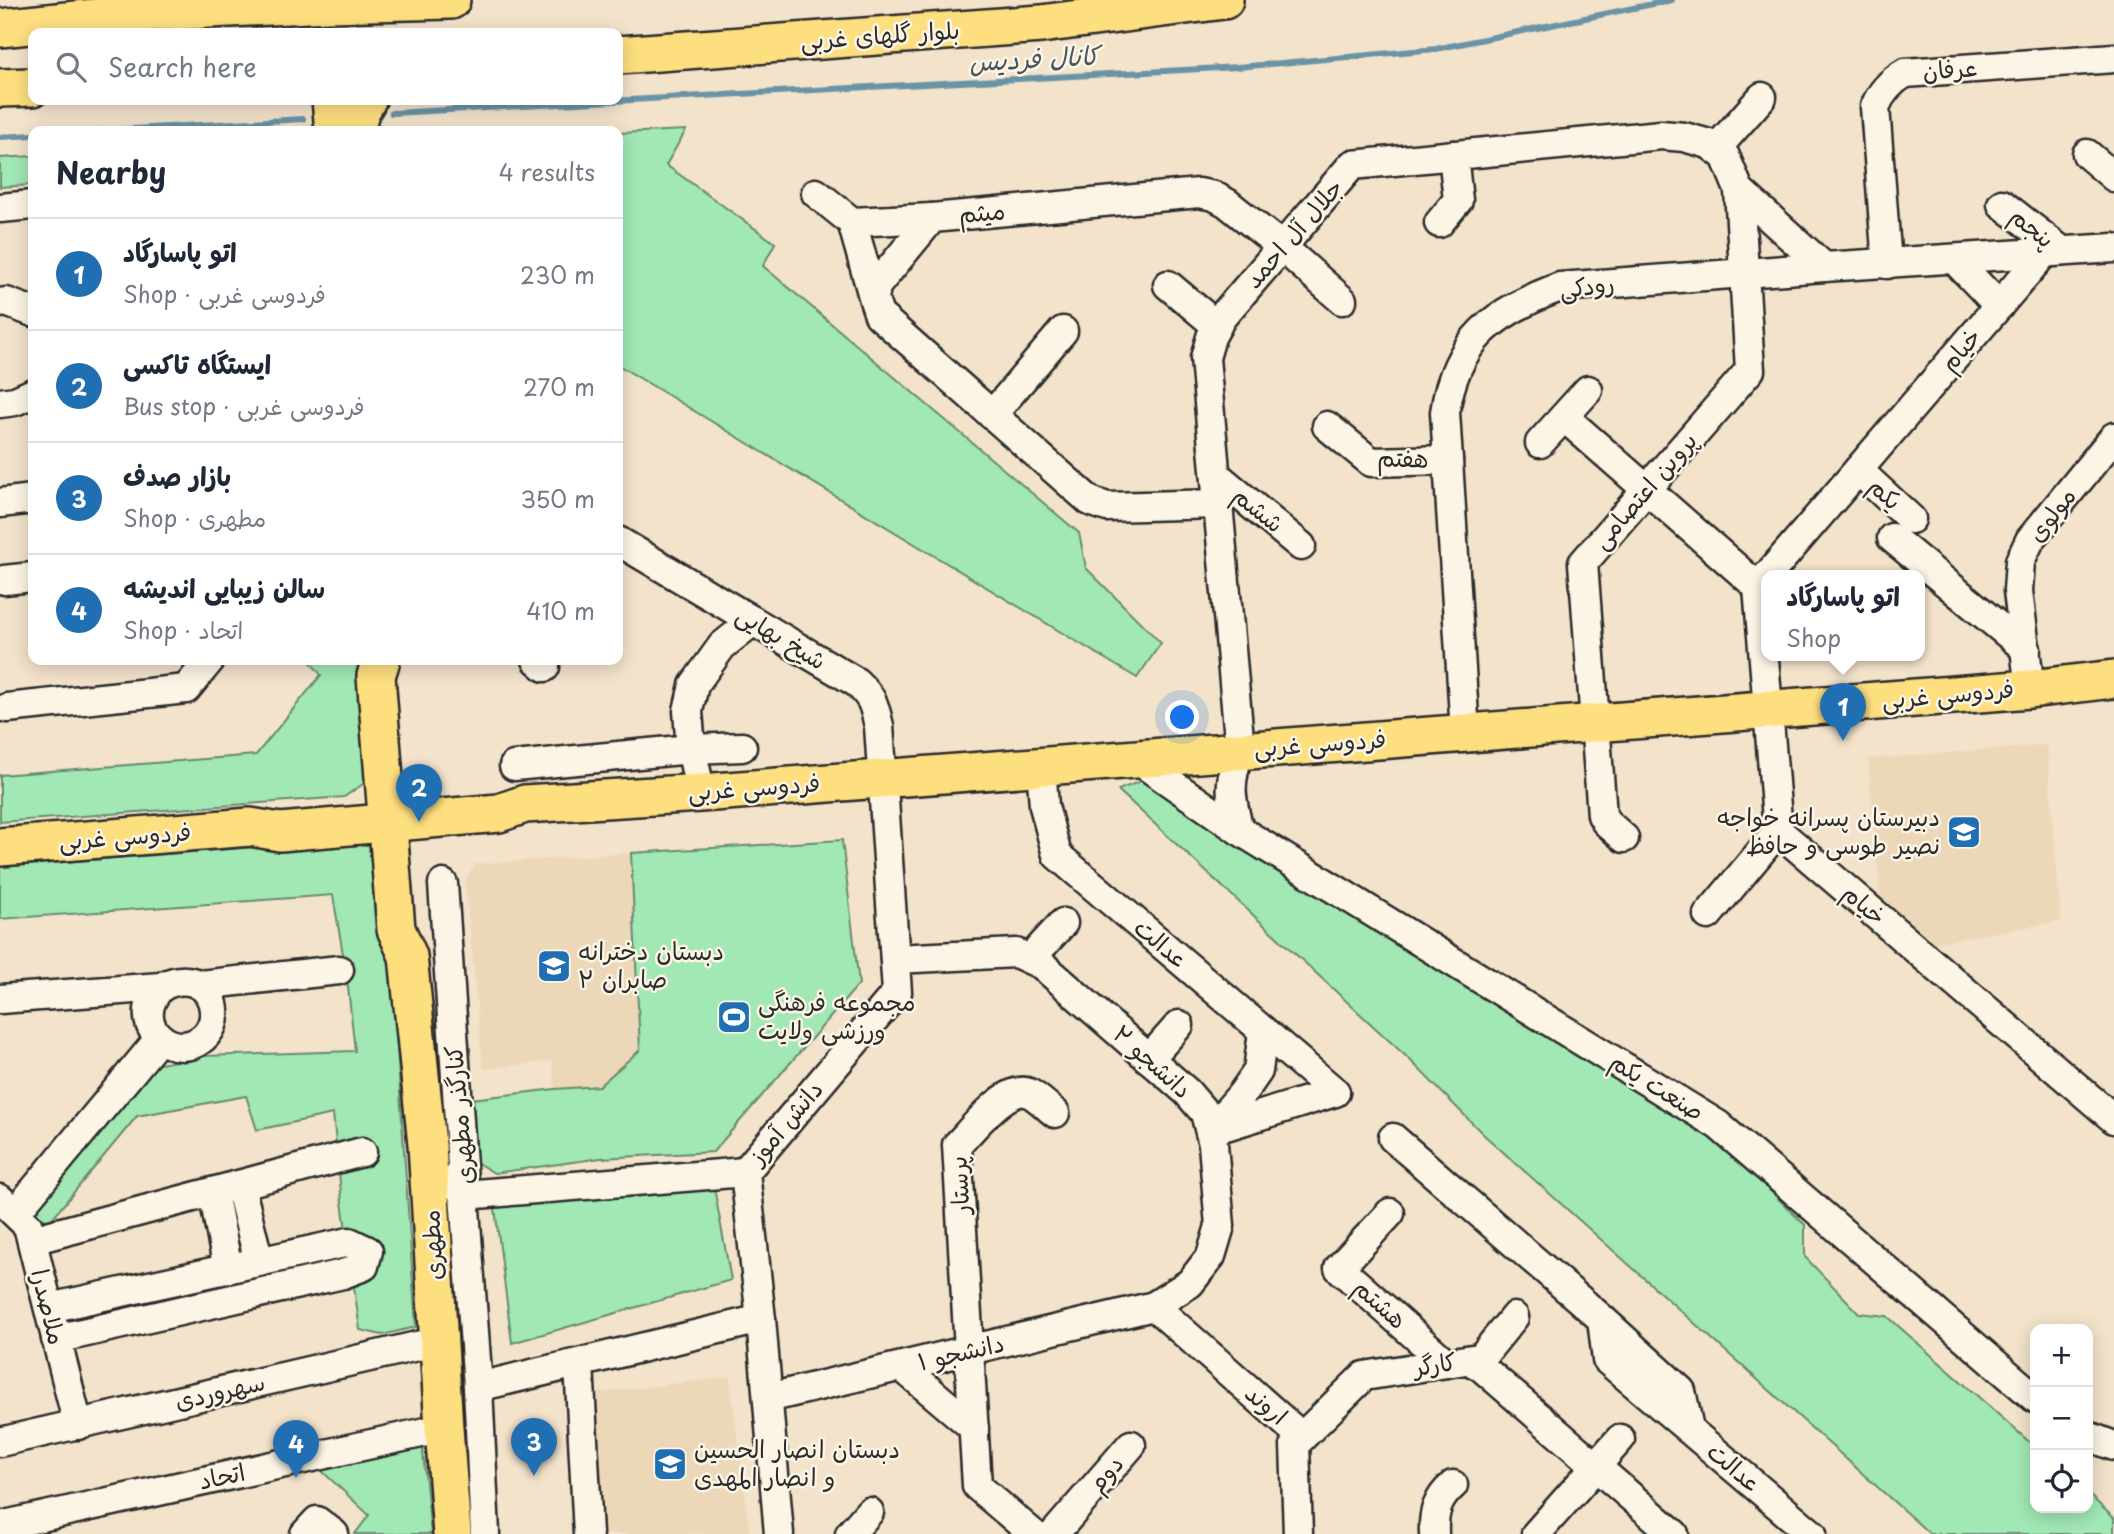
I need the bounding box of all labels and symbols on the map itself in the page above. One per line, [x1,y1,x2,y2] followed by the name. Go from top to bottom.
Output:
[799,10,961,58] street label: بلوار گلهای غربی
[968,34,1105,80] water label: کانال فردیس
[1921,48,1979,88] street label: عرفان
[1234,170,1350,296] street label: جلال آل احمد
[957,191,1007,233] street label: میثم
[2002,197,2063,257] street label: پنجم
[1557,264,1616,306] street label: رودکی
[1930,319,1990,380] street label: خیام
[1582,423,1705,556] street label: پروین اعتصامی
[1377,438,1429,478] street label: هفتم
[1860,468,1911,519] street label: یکم
[1225,477,1293,542] street label: ششم
[2018,479,2083,549] street label: مولوی
[730,595,834,677] street label: شیخ بهایی
[1880,669,2015,717] street label: فردوسی غربی
[1820,683,1866,741] pin: 1
[1165,700,1199,734] your location
[1252,719,1387,765] street label: فردوسی غربی
[686,763,821,809] street label: فردوسی غربی
[396,764,442,822] pin: 2
[1717,798,1940,862] place label: دبیرستان پسرانه خواجه نصیر طوسی و حافظ
[57,812,192,858] street label: فردوسی غربی
[1945,813,1983,851] school or university icon: دبیرستان پسرانه خواجه نصیر طوسی و حافظ
[1834,874,1895,934] street label: خیام
[1127,909,1198,976] street label: عدالت
[578,932,724,996] place label: دبستان دخترانه صابران ۲
[535,947,573,985] school or university icon: دبستان دخترانه صابران ۲
[758,983,915,1047] place label: مجموعه فرهنگی ورزشی ولایت
[715,998,753,1036] sports icon: مجموعه فرهنگی ورزشی ولایت
[1106,1015,1201,1106] street label: دانشجو ۲
[1603,1042,1712,1130] street label: صنعت یکم
[434,1044,482,1186] street label: کنارگذر مطهری
[737,1072,830,1173] street label: دانش آموز
[938,1155,978,1217] street label: پرستار
[411,1209,451,1281] street label: مطهری
[23,1265,77,1348] street label: ملاصدرا
[1345,1269,1416,1338] street label: هشتم
[914,1324,1007,1378] street label: دانشجو ۱
[1409,1342,1459,1384] street label: کارگر
[171,1362,268,1418] street label: سهروردی
[1238,1374,1297,1432] street label: اروند
[511,1418,557,1476] pin: 3
[273,1420,319,1478] pin: 4
[694,1430,900,1494] place label: دبستان انصار الحسین و انصار المهدی
[1700,1433,1771,1500] street label: عدالت
[651,1445,689,1483] school or university icon: دبستان انصار الحسین و انصار المهدی
[1078,1446,1133,1501] street label: دوم
[195,1453,248,1497] street label: اتحاد

